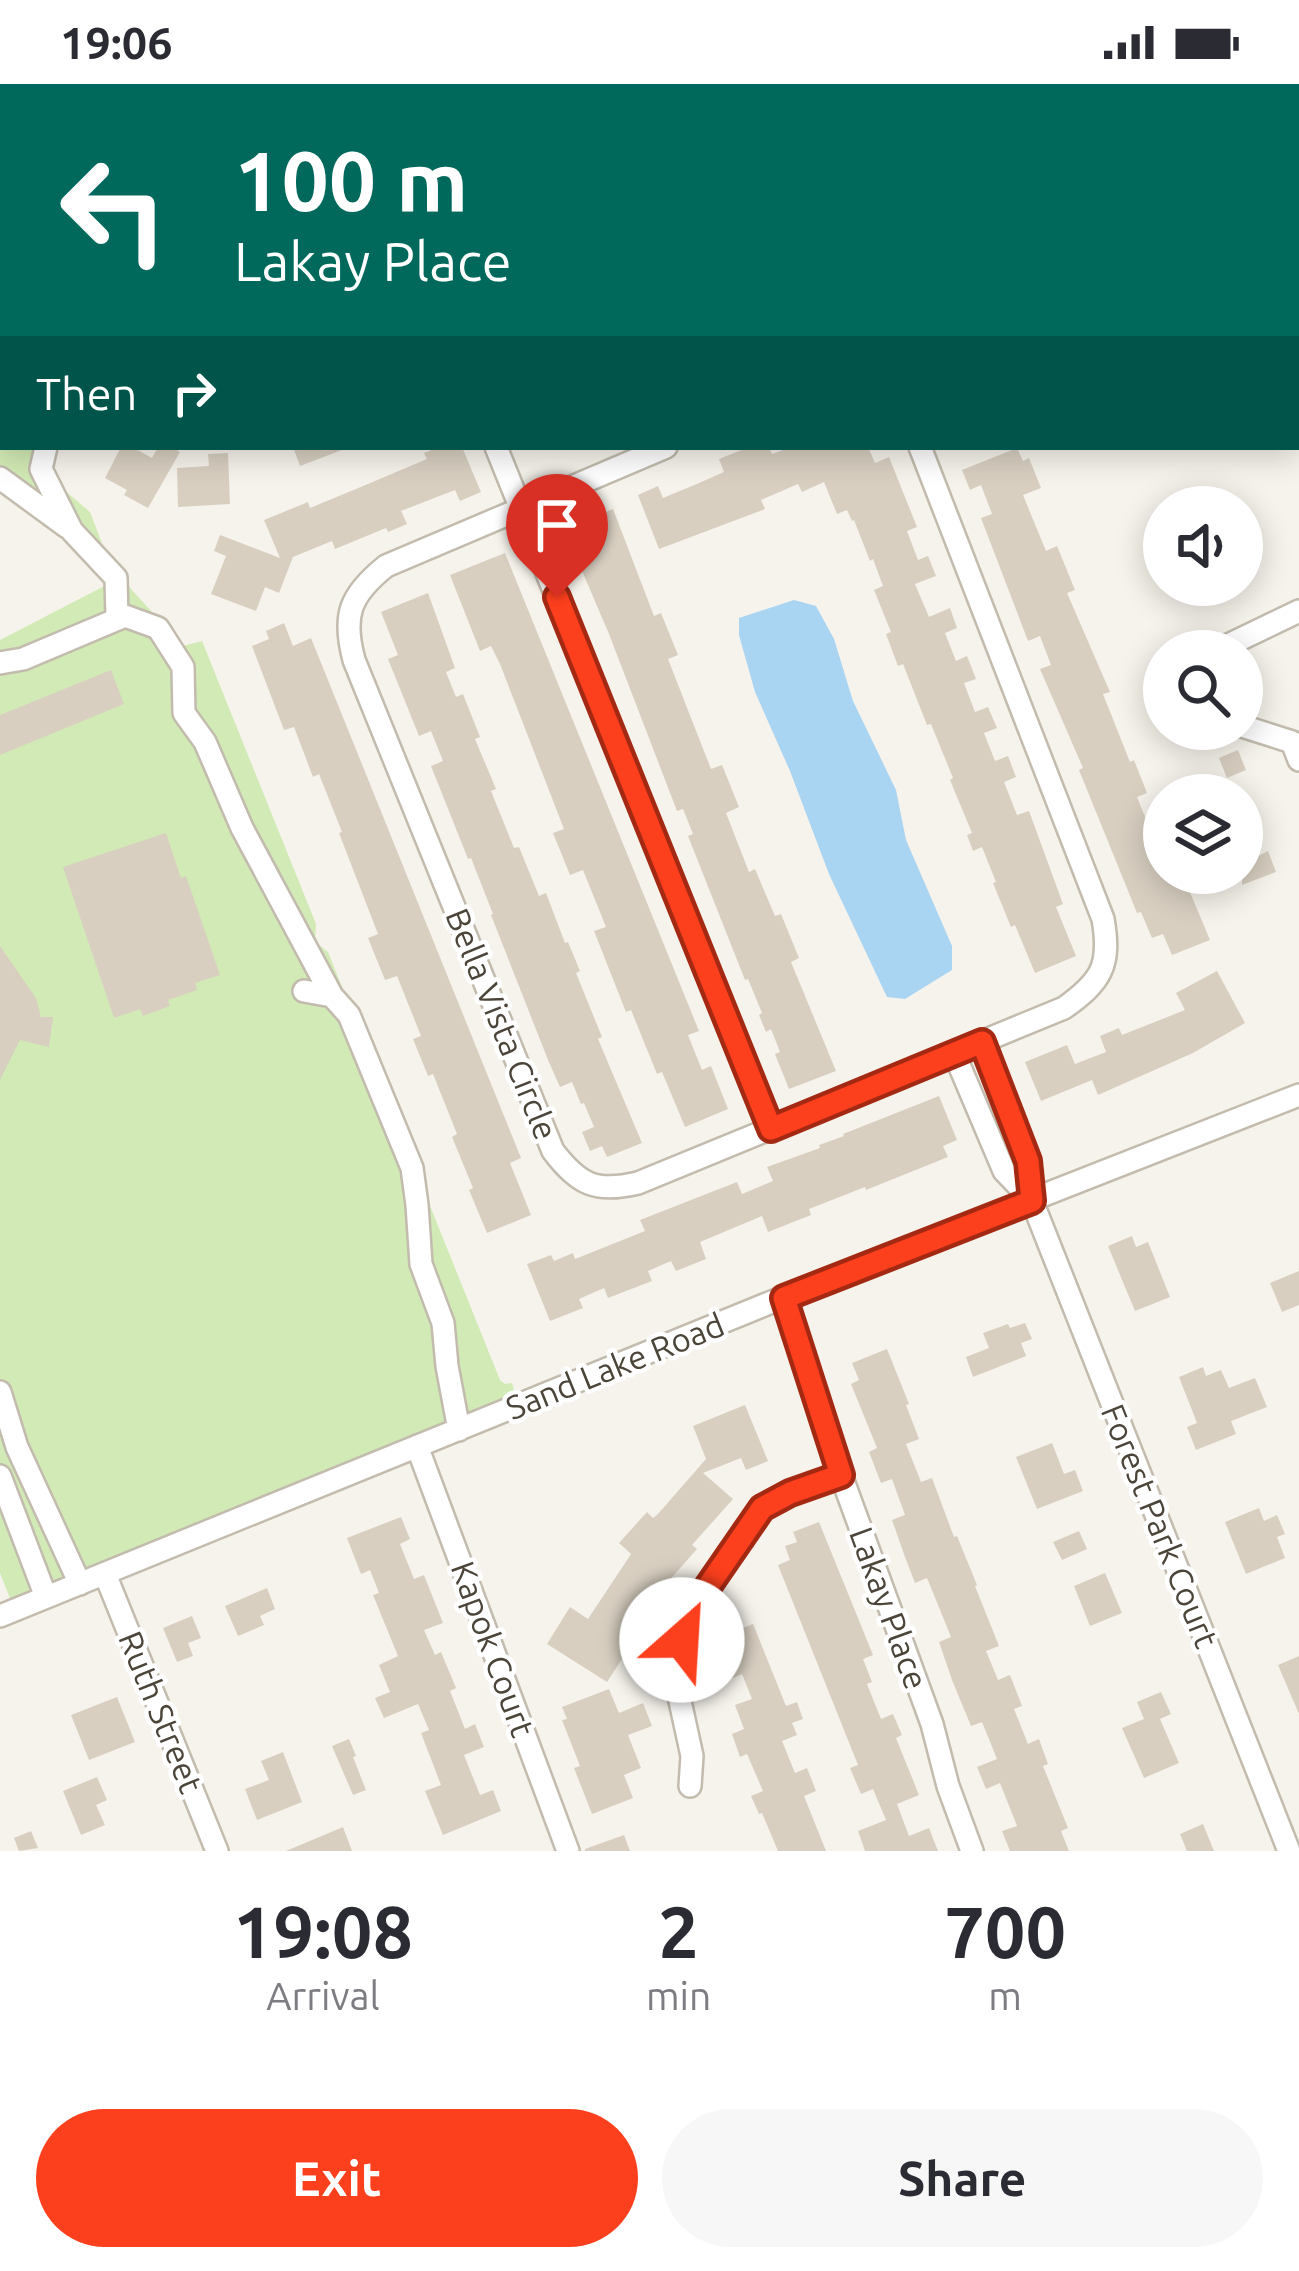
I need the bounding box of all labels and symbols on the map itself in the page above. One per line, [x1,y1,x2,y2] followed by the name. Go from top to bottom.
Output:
[506,474,608,597] pin
[439,903,566,1145] street label: Bella Vista Circle
[500,1305,729,1426] street label: Sand Lake Road
[1095,1399,1226,1653] street label: Forest Park Court
[843,1522,936,1694] street label: Lakay Place
[445,1556,542,1741] street label: Kapok Court
[619,1577,745,1703] position arrow
[112,1626,211,1798] street label: Ruth Street

